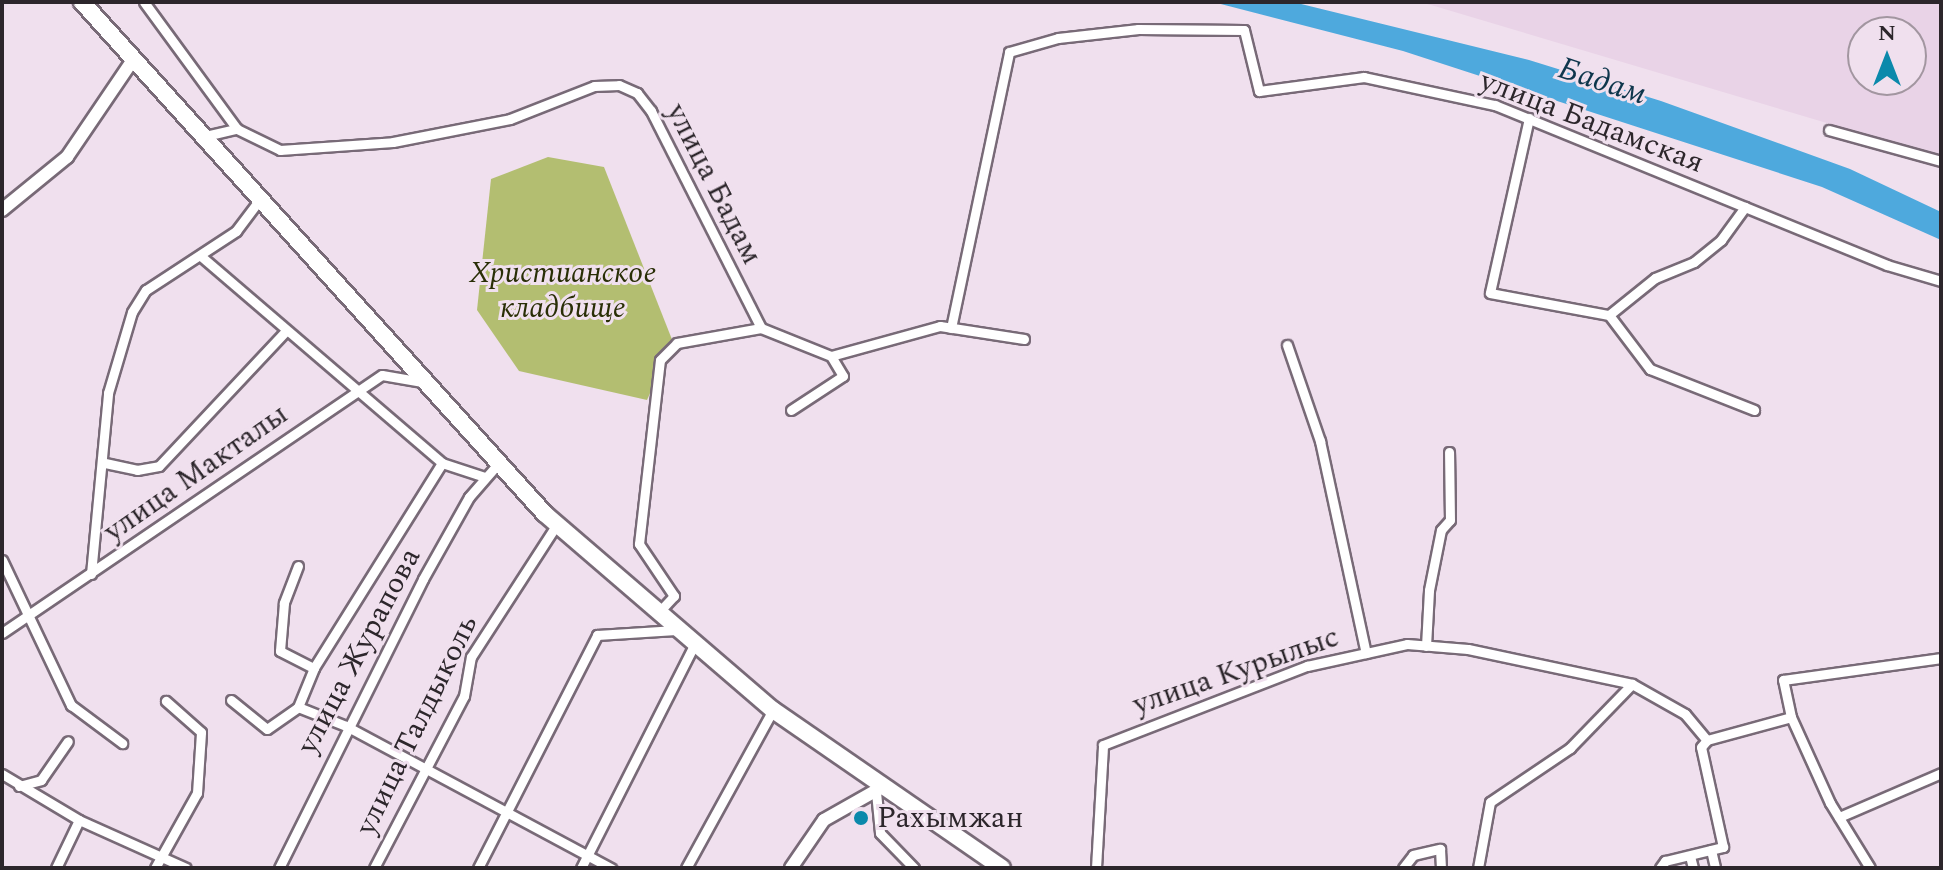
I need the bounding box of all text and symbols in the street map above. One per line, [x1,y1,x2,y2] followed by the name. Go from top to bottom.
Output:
[1847,16,1927,96] north arrow
[1878,17,1896,50] text: N
[1553,50,1651,114] water label: Бадам
[1475,63,1709,181] street label: улица Бадамская
[658,98,770,270] street label: улица Бадам
[469,255,657,326] park label: Христианское кладбище
[97,396,295,550] street label: улица Макталы
[290,542,428,760] street label: улица Журапова
[348,609,486,841] street label: улица Талдыколь
[1128,619,1344,723] street label: улица Курылыс
[877,800,1024,836] place label: Рахымжан
[852,809,870,827] marker: Рахымжан

